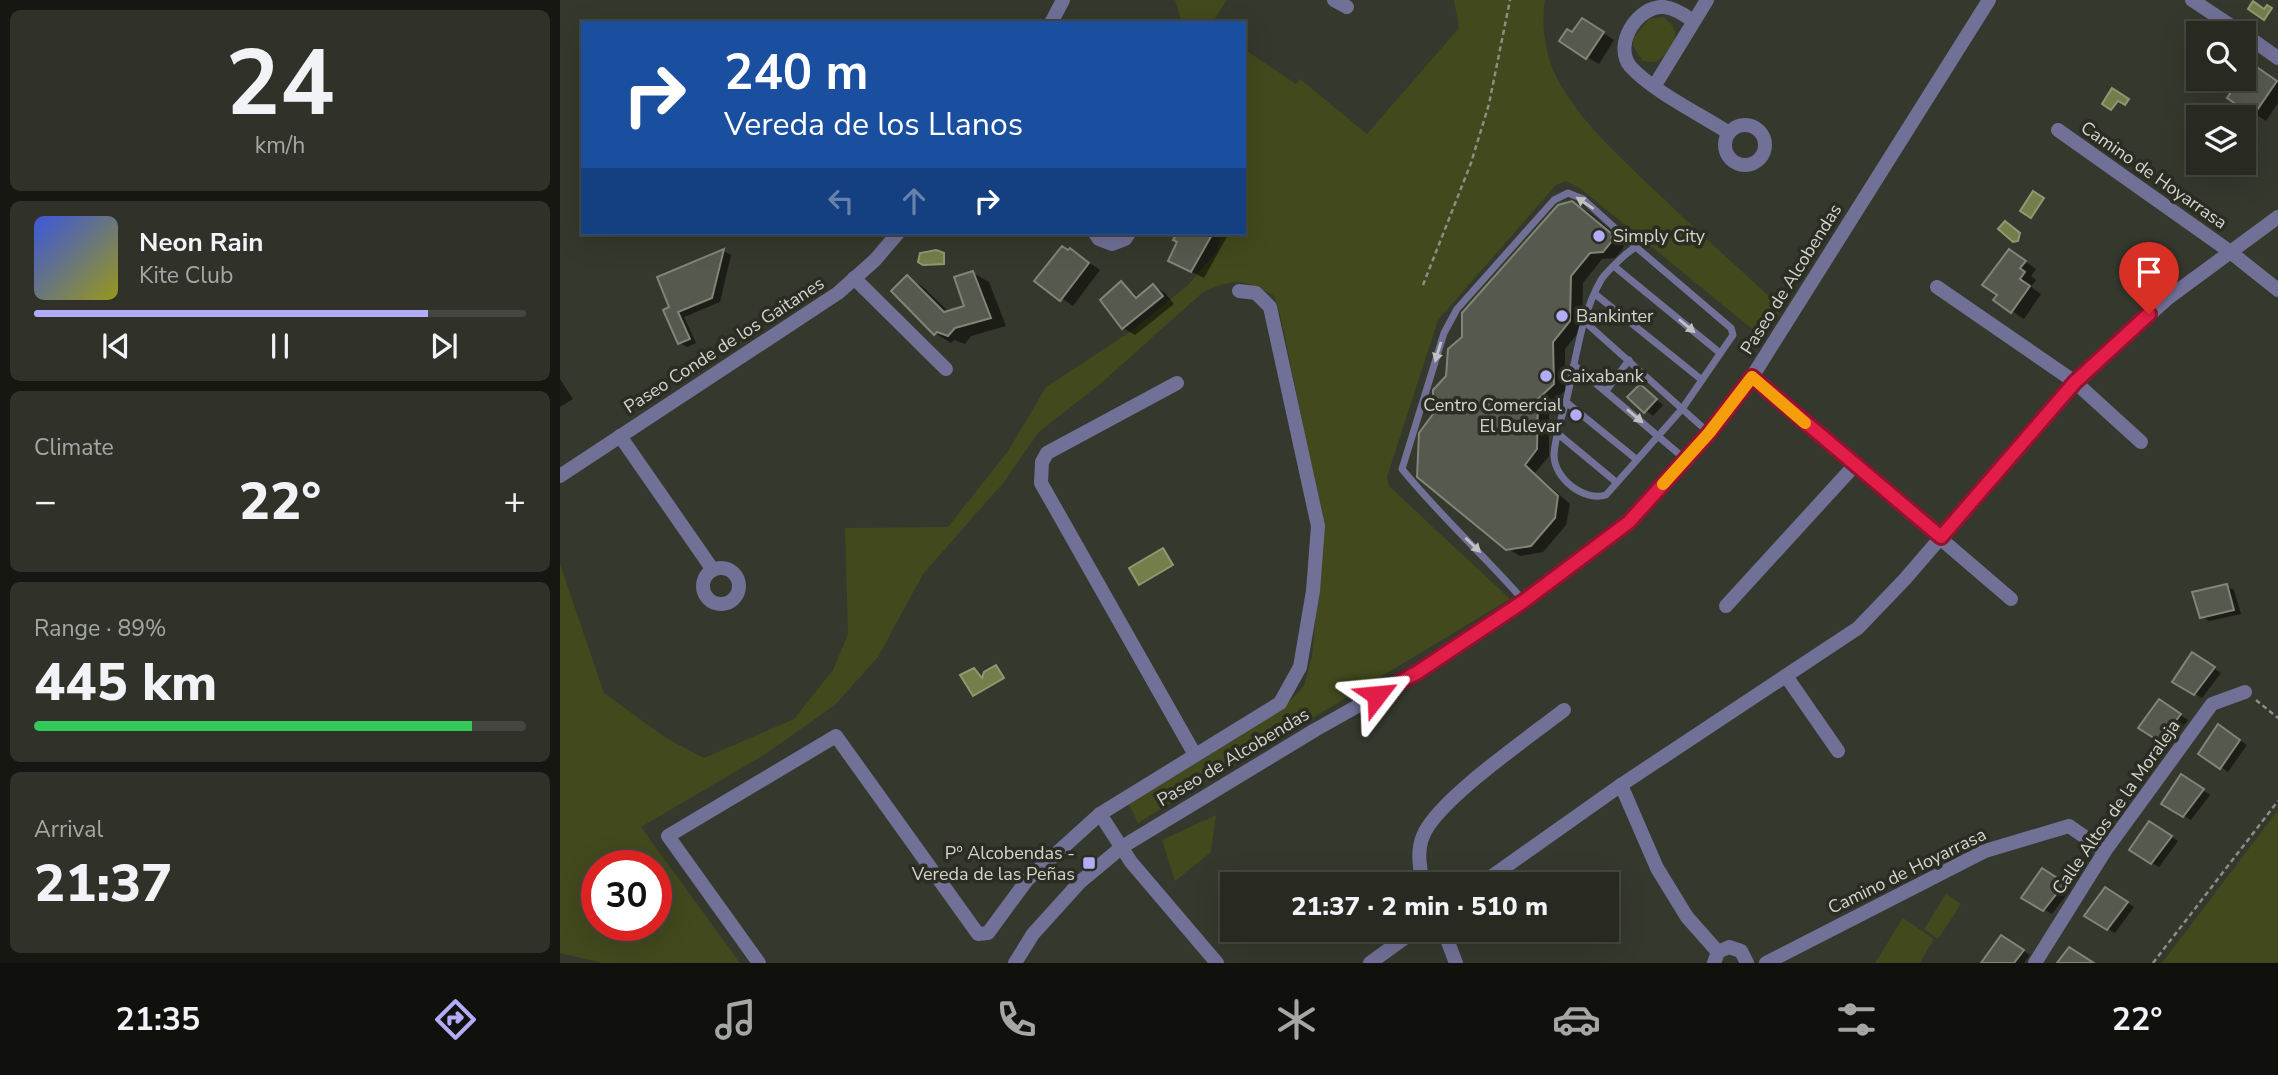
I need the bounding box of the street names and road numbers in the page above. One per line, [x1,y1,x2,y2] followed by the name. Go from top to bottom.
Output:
[2076,115,2232,235] street label: Camino de Hoyarrasa
[1735,199,1847,359] street label: Paseo de Alcobendas
[619,271,829,419] street label: Paseo Conde de los Gaitanes
[1152,702,1314,812] street label: Paseo de Alcobendas
[2047,715,2185,899] street label: Calle Altos de la Moraleja
[1824,822,1990,920] street label: Camino de Hoyarrasa

